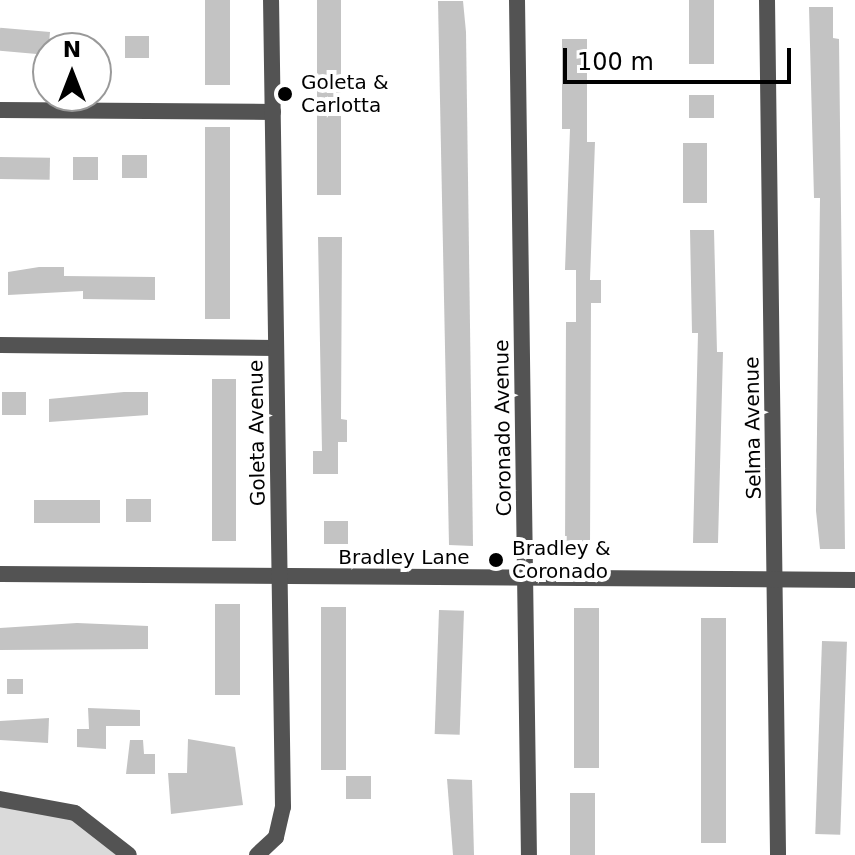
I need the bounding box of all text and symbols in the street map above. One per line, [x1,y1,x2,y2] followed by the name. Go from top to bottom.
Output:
[32,32,112,112] north arrow
[567,32,795,82] scale bar
[63,37,81,62] text: N
[577,48,654,76] text: 100 m
[301,70,389,117] place label: Goleta & Carlotta
[276,85,294,103] marker: Goleta & Carlotta
[489,339,517,517] street label: Coronado Avenue
[740,356,766,500] street label: Selma Avenue
[244,360,270,506] street label: Goleta Avenue
[512,536,611,583] place label: Bradley & Coronado
[338,545,470,569] street label: Bradley Lane
[487,551,505,569] marker: Bradley & Coronado

